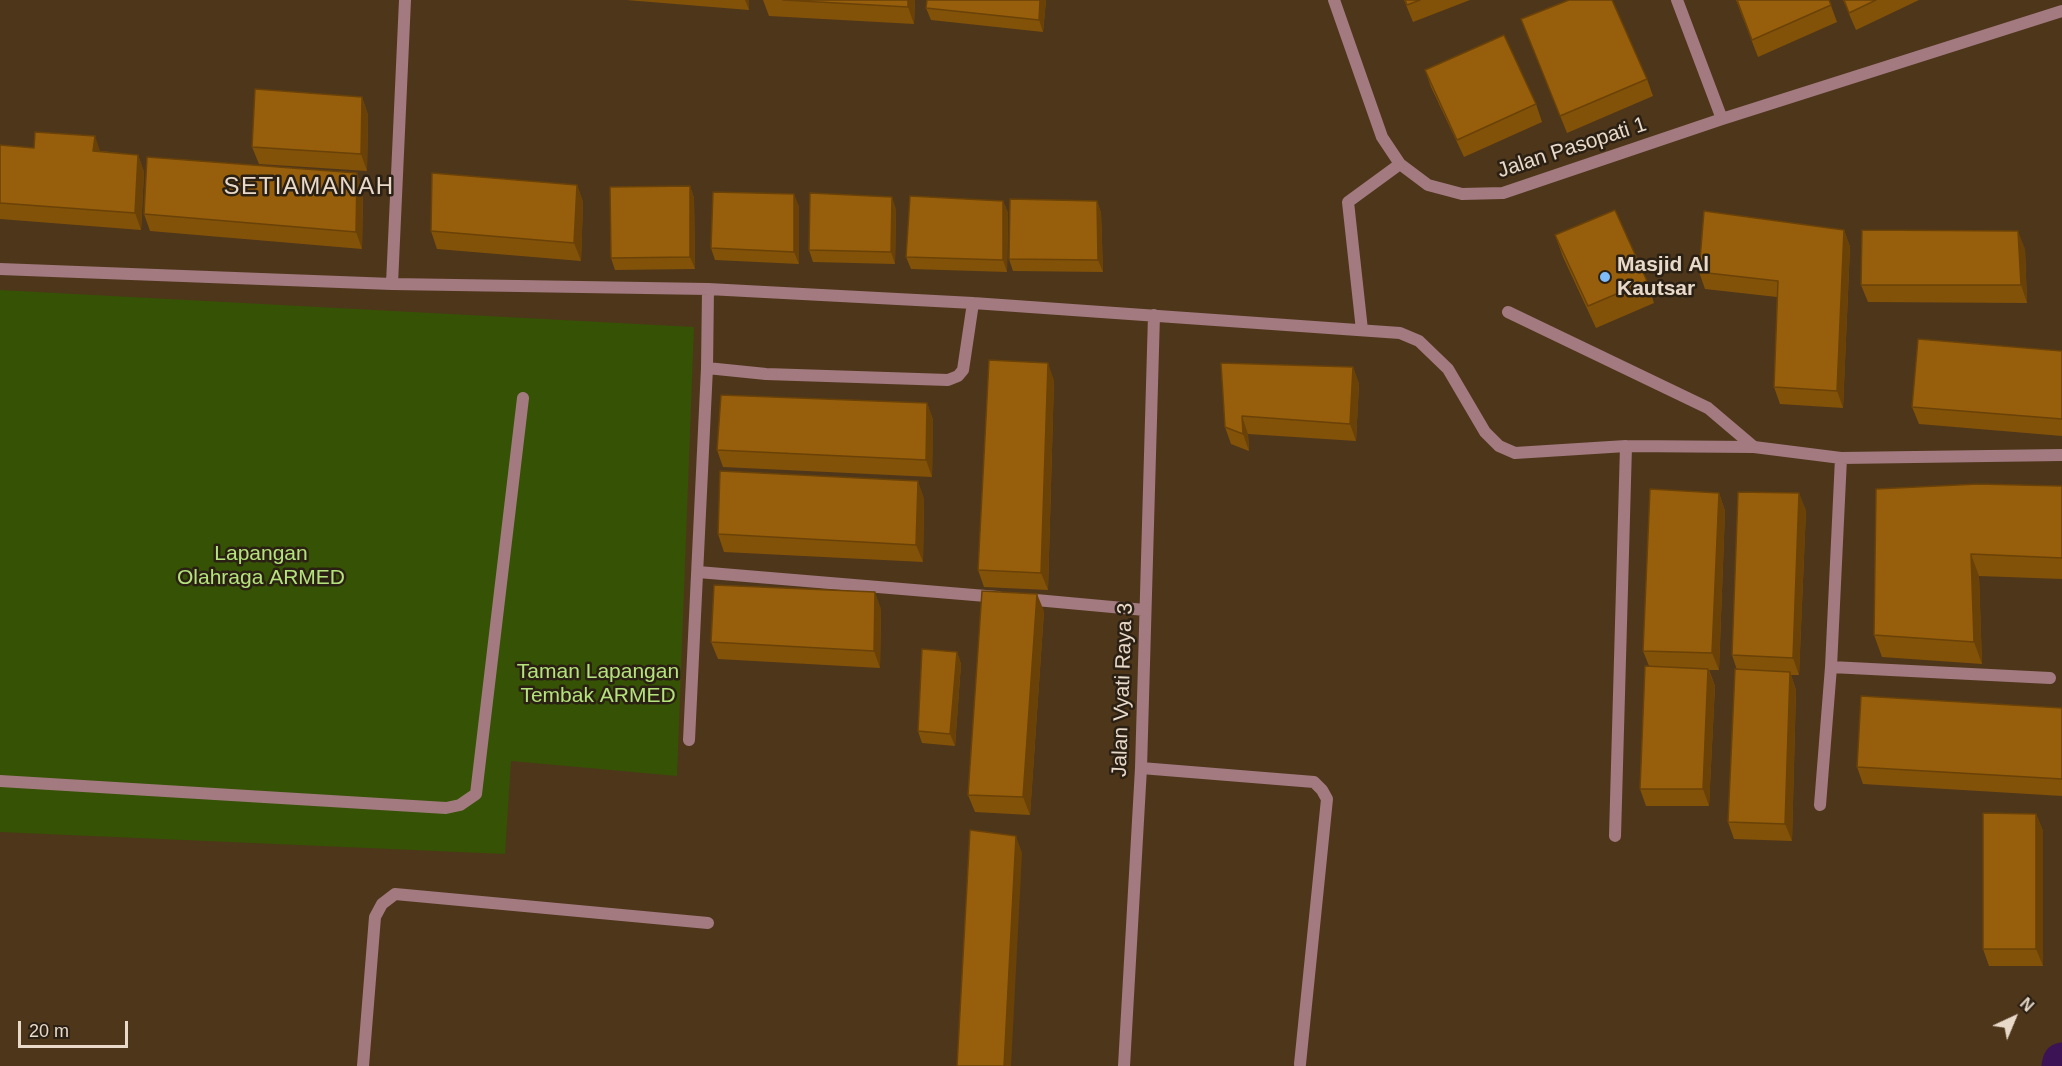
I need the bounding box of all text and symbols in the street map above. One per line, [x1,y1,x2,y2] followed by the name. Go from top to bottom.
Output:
[1494,112,1650,184] street label: Jalan Pasopati 1
[223,173,395,201] district label: SETIAMANAH
[1617,252,1709,302] place label: Masjid Al Kautsar
[1598,270,1612,284] marker: Masjid Al Kautsar
[177,541,345,591] park label: Lapangan Olahraga ARMED
[1107,602,1139,778] street label: Jalan Vyati Raya 3
[517,659,679,709] park label: Taman Lapangan Tembak ARMED
[1984,988,2044,1048] north arrow
[2017,995,2037,1015] text: N
[21,1009,130,1047] scale bar
[29,1021,69,1041] text: 20 m

